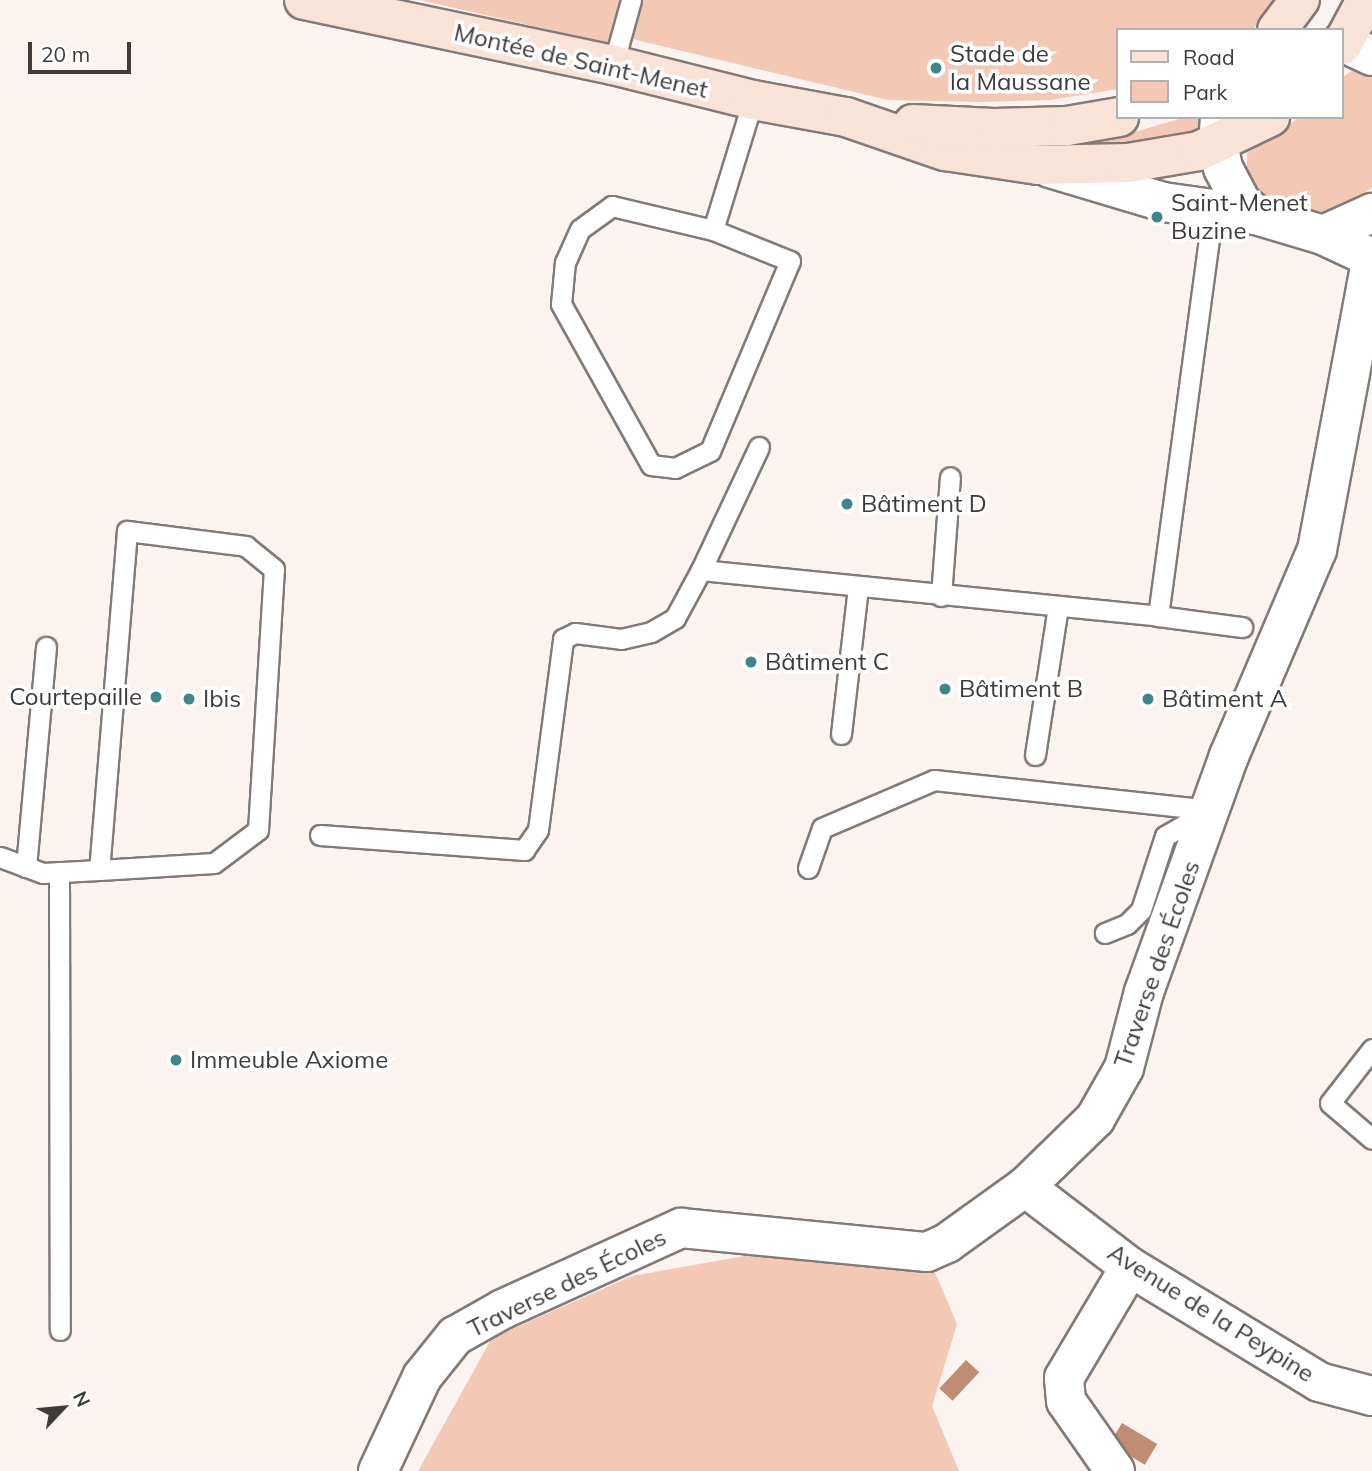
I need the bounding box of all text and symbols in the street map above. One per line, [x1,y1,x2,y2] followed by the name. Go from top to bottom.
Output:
[451,18,711,104] street label: Montée de Saint-Menet
[32,28,135,72] scale bar
[1116,28,1344,119] legend
[950,40,1091,96] place label: Stade de la Maussane
[41,41,90,67] text: 20 m
[1183,44,1234,70] text: Road
[928,60,944,76] marker: Stade de la Maussane
[1183,79,1227,105] text: Park
[1171,189,1308,245] place label: Saint-Menet Buzine
[1149,209,1165,225] marker: Saint-Menet Buzine
[861,490,987,518] place label: Bâtiment D
[839,496,855,512] marker: Bâtiment D
[765,648,889,676] place label: Bâtiment C
[743,654,759,670] marker: Bâtiment C
[959,675,1083,703] place label: Bâtiment B
[937,681,953,697] marker: Bâtiment B
[9,683,142,711] place label: Courtepaille
[203,685,241,713] place label: Ibis
[1162,685,1287,713] place label: Bâtiment A
[148,689,164,705] marker: Courtepaille
[181,691,197,707] marker: Ibis
[1140,691,1156,707] marker: Bâtiment A
[1108,857,1206,1071] street label: Traverse des Écoles
[190,1046,388,1074] place label: Immeuble Axiome
[168,1052,184,1068] marker: Immeuble Axiome
[463,1223,671,1343] street label: Traverse des Écoles
[1102,1238,1320,1388] street label: Avenue de la Peypine
[28,1373,98,1443] north arrow
[68,1387,96,1411] text: N

